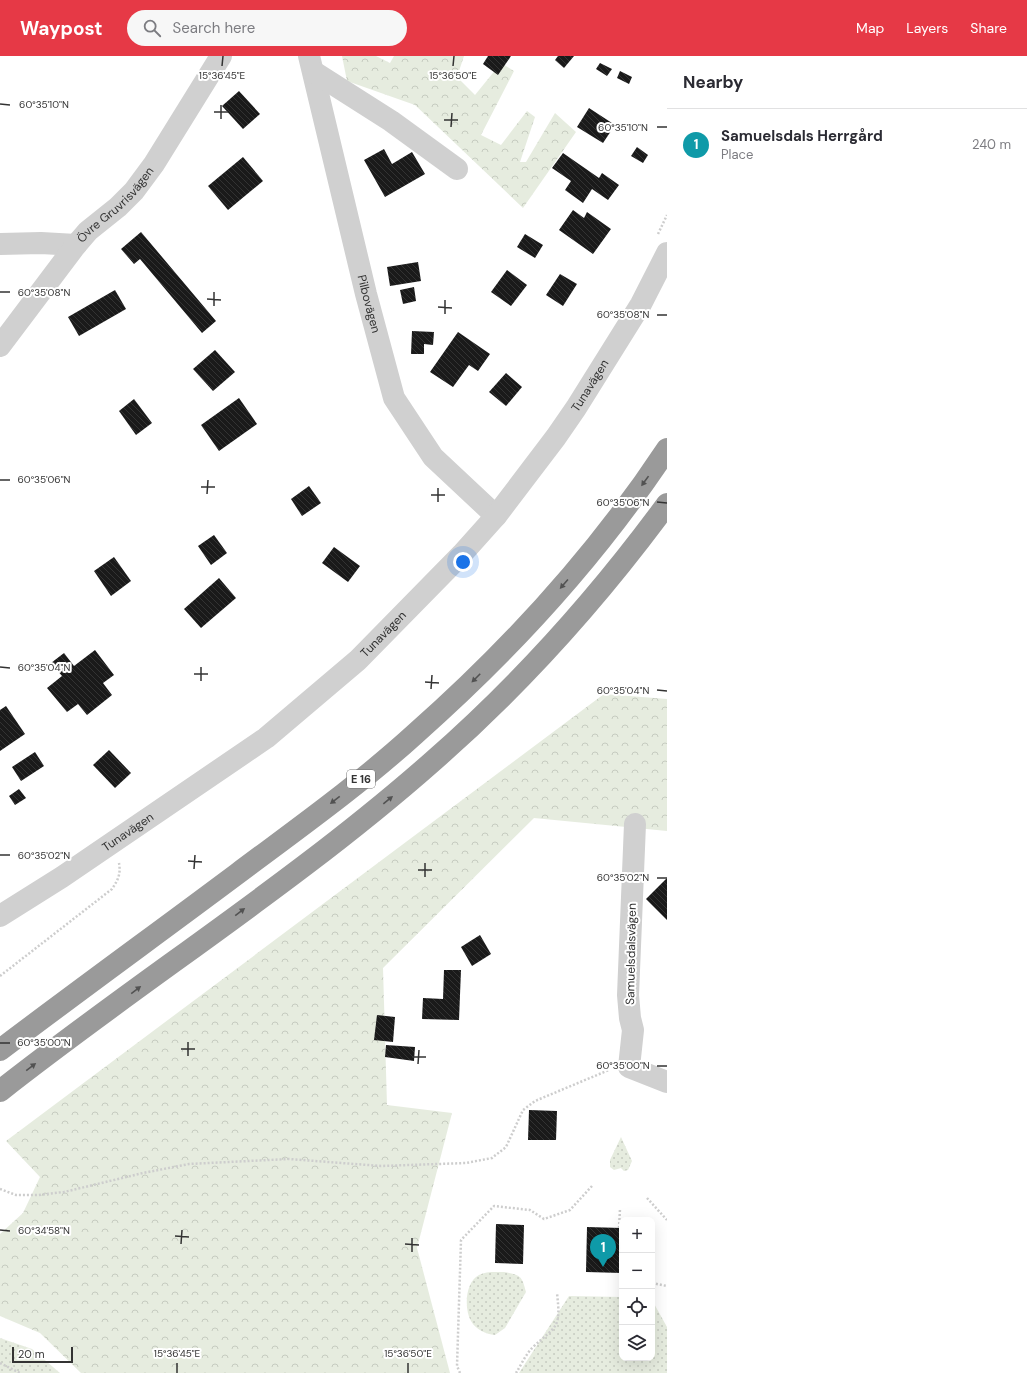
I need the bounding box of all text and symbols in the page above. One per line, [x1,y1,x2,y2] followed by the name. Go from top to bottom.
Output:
[127,10,407,46] search box
[20,16,103,41] text: Waypost
[141,17,163,39] icon: search
[173,18,255,38] text: Search here
[856,19,884,37] text: Map
[906,19,948,37] text: Layers
[970,19,1007,37] text: Share
[199,69,246,82] text: 15°36'45"E
[429,69,477,82] text: 15°36'50"E
[683,71,743,93] text: Nearby
[19,98,69,111] text: 60°35'10"N
[598,121,648,134] text: 60°35'10"N
[721,126,883,146] text: Samuelsdals Herrgård
[694,136,698,153] text: 1
[972,136,1011,153] text: 240 m
[721,146,753,163] text: Place
[73,163,157,246] street label: Övre Gruvrisvägen
[354,273,384,335] street label: Pilbovägen
[18,286,70,299] text: 60°35'08"N
[597,308,649,321] text: 60°35'08"N
[568,356,612,415] street label: Tunavägen
[18,473,71,486] text: 60°35'06"N
[640,476,649,487] one-way arrow
[597,496,650,509] text: 60°35'06"N
[453,552,473,572] your location
[560,578,569,589] one-way arrow
[357,607,410,661] street label: Tunavägen
[18,661,70,674] text: 60°35'04"N
[471,674,481,683] one-way arrow
[597,684,649,697] text: 60°35'04"N
[347,770,375,788] road number: E 16
[382,795,393,804] one-way arrow
[329,796,340,804] one-way arrow
[99,809,157,855] street label: Tunavägen
[18,849,70,862] text: 60°35'02"N
[597,871,649,884] text: 60°35'02"N
[622,903,640,1005] street label: Samuelsdalsvägen
[235,909,245,917] one-way arrow
[130,986,141,994] one-way arrow
[17,1036,71,1049] text: 60°35'00"N
[596,1059,650,1072] text: 60°35'00"N
[26,1063,37,1072] one-way arrow
[619,1217,655,1361] map controls
[619,1217,655,1253] button: +
[18,1224,70,1237] text: 60°34'58"N
[590,1234,616,1267] pin: 1
[619,1253,655,1289] button: −
[619,1289,655,1325] button: locate
[619,1325,655,1361] button: layers
[12,1345,73,1364] scale bar
[18,1347,44,1361] text: 20 m
[154,1347,201,1360] text: 15°36'45"E
[384,1347,432,1360] text: 15°36'50"E

